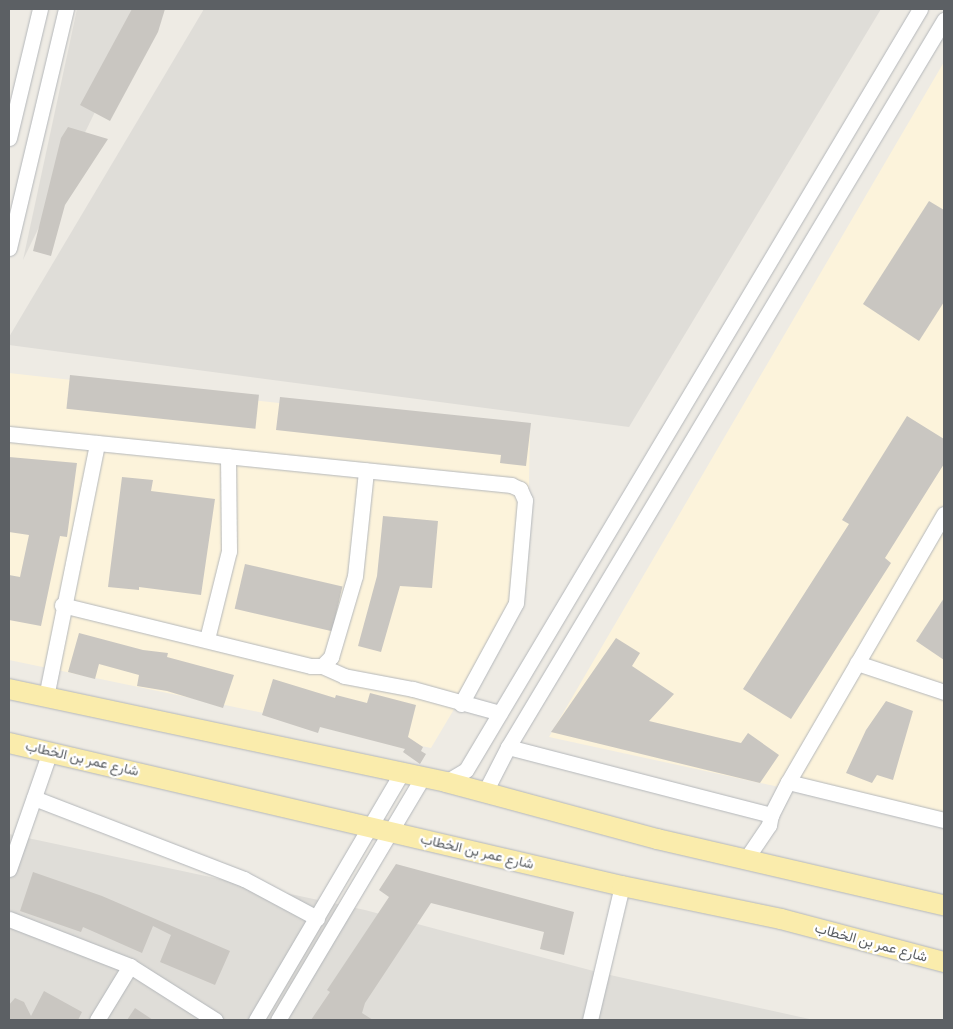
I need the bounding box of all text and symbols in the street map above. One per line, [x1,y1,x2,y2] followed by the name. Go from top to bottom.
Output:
[24,738,140,780] street label: شارع عمر بن الخطاب
[419,831,535,873] street label: شارع عمر بن الخطاب
[813,920,929,966] street label: شارع عمر بن الخطاب

